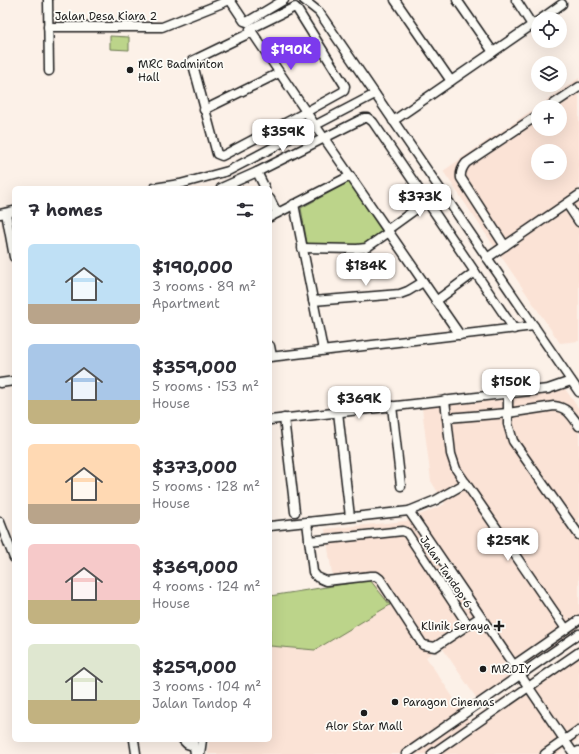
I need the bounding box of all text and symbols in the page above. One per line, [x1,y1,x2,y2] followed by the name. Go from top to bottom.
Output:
[55,9,157,24] street label: Jalan Desa Kiara 2
[531,12,567,180] map controls
[531,12,567,48] button: locate
[263,37,319,71] pin: $190K
[270,41,312,58] text: $190K
[531,56,567,92] button: layers
[138,57,224,85] place label: MRC Badminton Hall
[125,65,135,75] marker: MRC Badminton Hall
[531,100,567,136] button: +
[255,119,311,153] pin: $359K
[261,123,305,140] text: $359K
[531,144,567,180] button: −
[392,184,448,218] pin: $373K
[398,188,442,205] text: $373K
[28,199,103,221] text: 7 homes
[234,199,256,221] icon: filters
[338,253,394,287] pin: $184K
[152,256,233,278] text: $190,000
[345,257,387,274] text: $184K
[60,260,108,308] icon: home
[152,278,256,295] text: 3 rooms · 89 m²
[152,295,220,312] text: Apartment
[152,356,237,378] text: $359,000
[60,360,108,408] icon: home
[483,369,539,403] pin: $150K
[491,373,531,390] text: $150K
[152,378,259,395] text: 5 rooms · 153 m²
[331,386,387,420] pin: $369K
[337,390,381,407] text: $369K
[152,395,190,412] text: House
[152,456,237,478] text: $373,000
[60,460,108,508] icon: home
[152,478,260,495] text: 5 rooms · 128 m²
[152,495,190,512] text: House
[480,528,536,562] pin: $259K
[486,532,530,549] text: $259K
[416,533,476,611] street label: Jalan Tandop 6
[152,556,238,578] text: $369,000
[60,560,108,608] icon: home
[152,578,261,595] text: 4 rooms · 124 m²
[152,595,190,612] text: House
[421,619,490,634] place label: Klinik Seraya
[493,620,505,632] marker: Klinik Seraya
[152,656,237,678] text: $259,000
[60,660,108,708] icon: home
[491,662,532,677] place label: MR.DIY
[478,664,488,674] marker: MR.DIY
[152,678,261,695] text: 3 rooms · 104 m²
[152,695,251,712] text: Jalan Tandop 4
[403,695,495,710] place label: Paragon Cinemas
[390,697,400,707] marker: Paragon Cinemas
[359,708,369,718] marker: Alor Star Mall
[326,719,403,734] place label: Alor Star Mall

